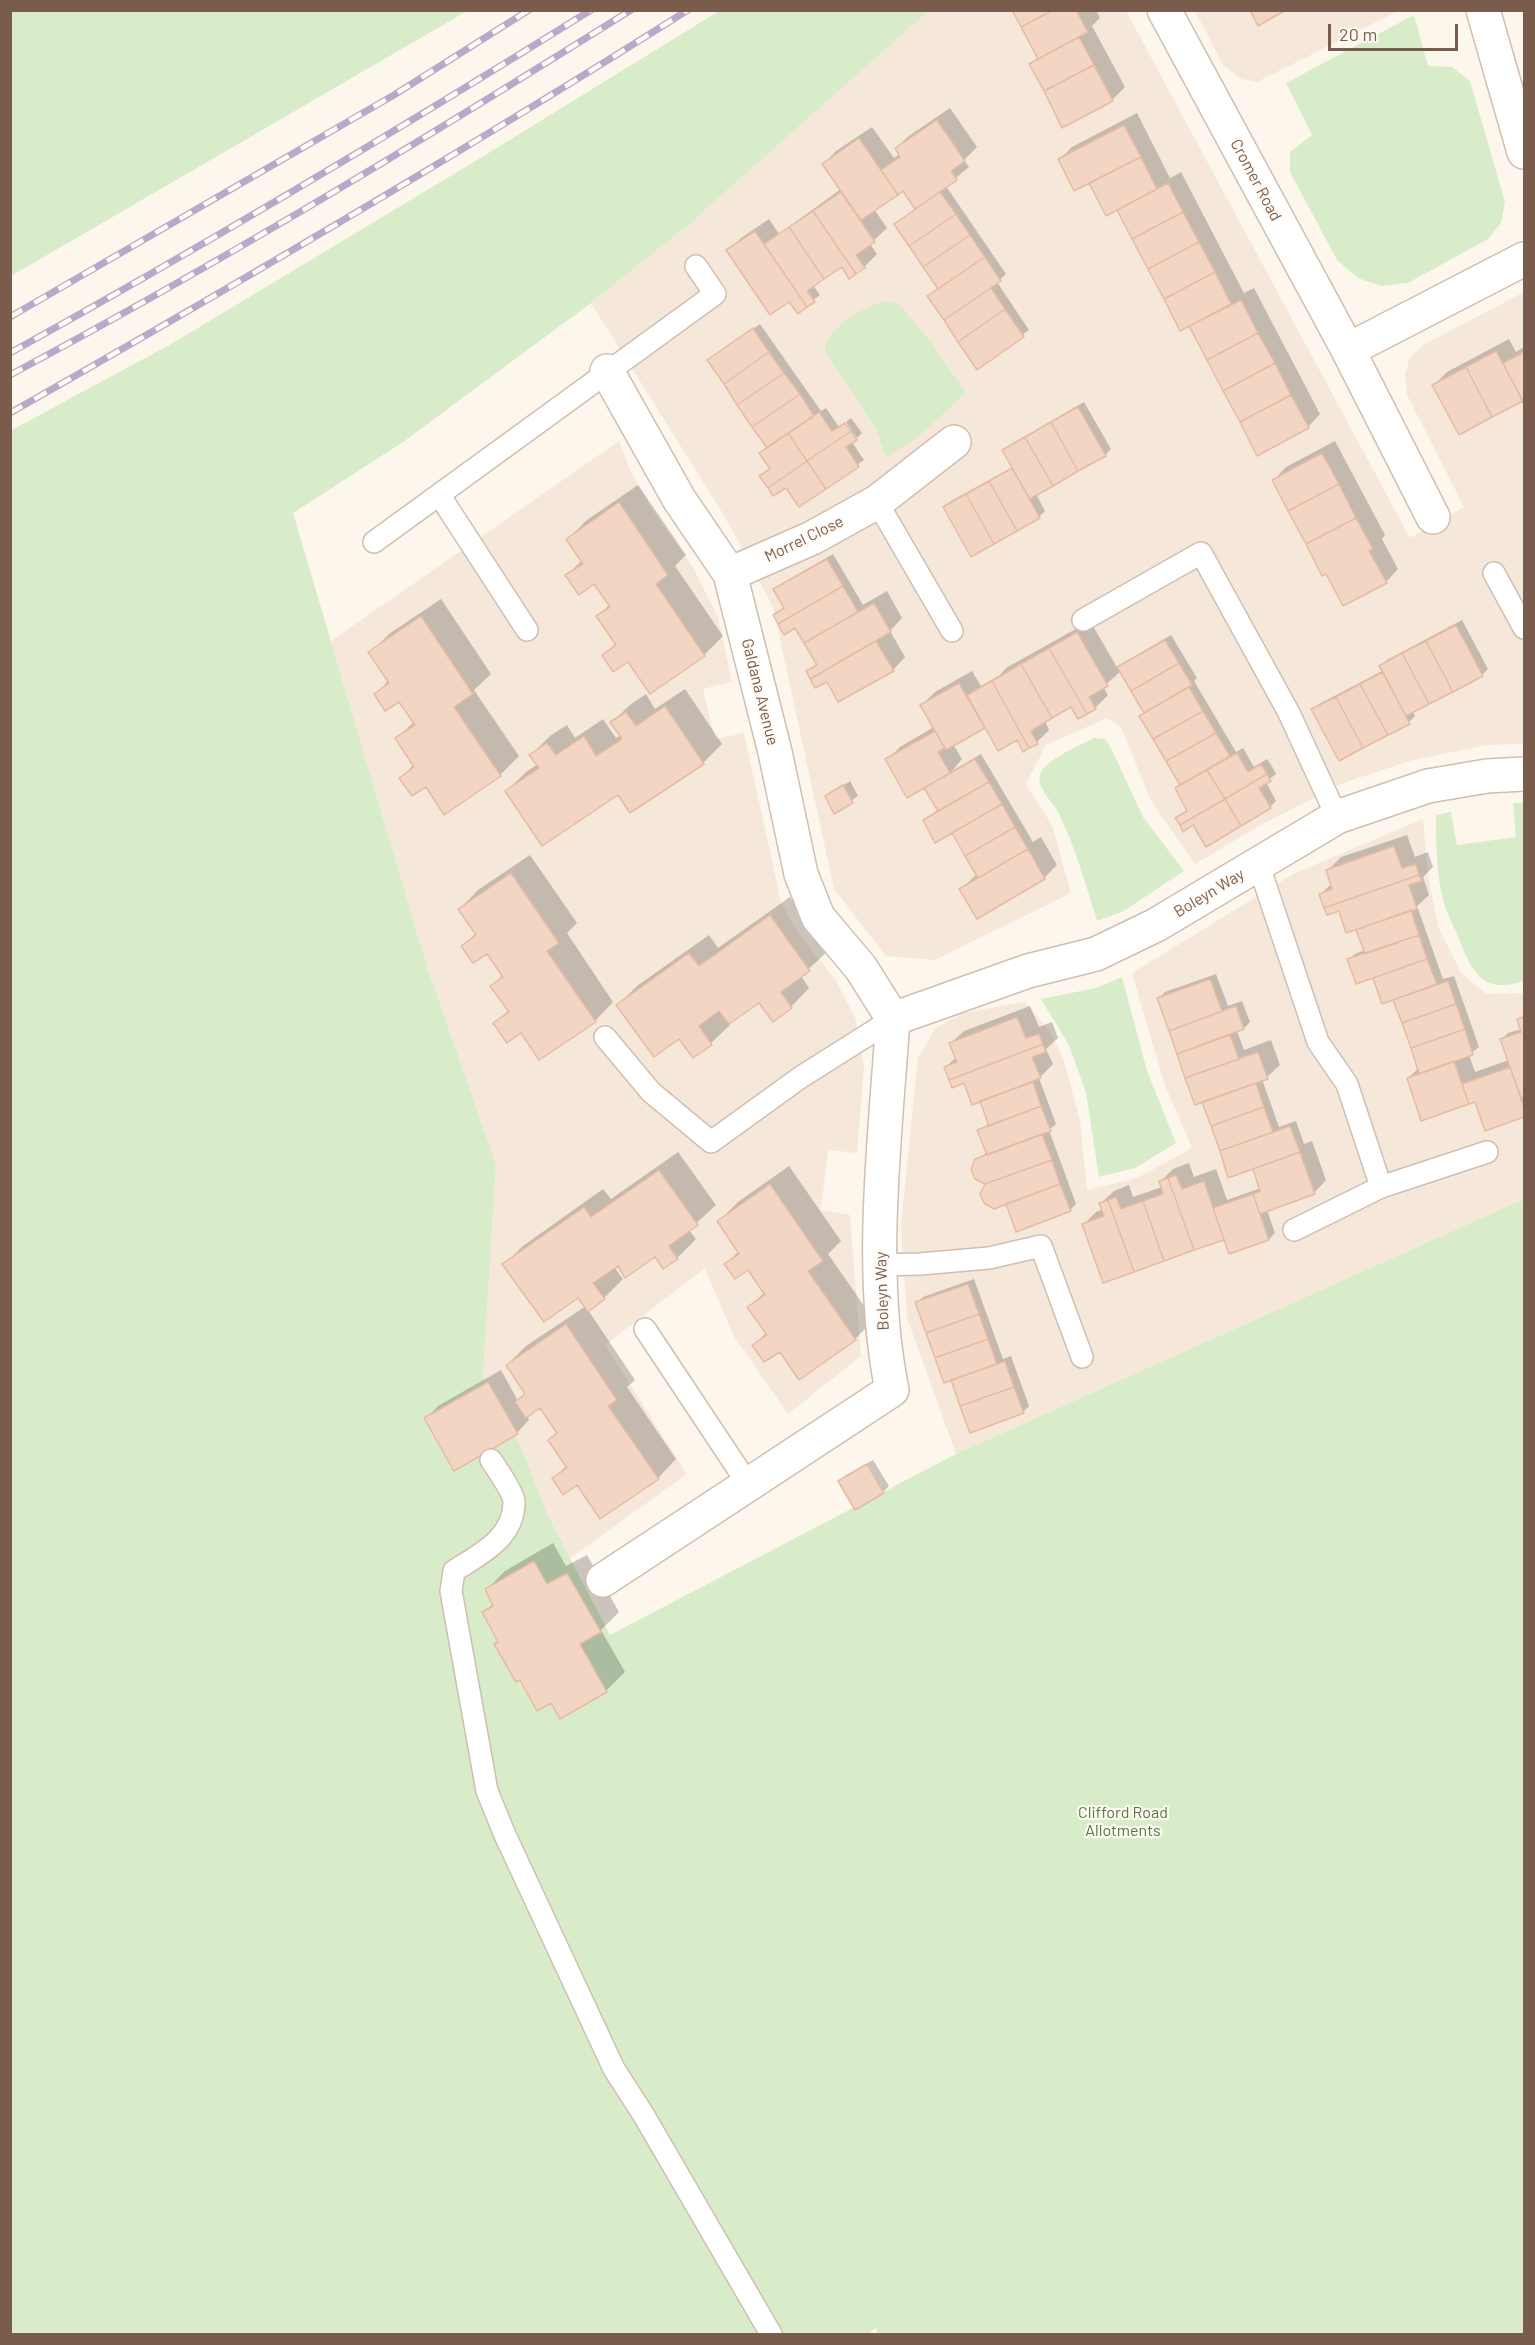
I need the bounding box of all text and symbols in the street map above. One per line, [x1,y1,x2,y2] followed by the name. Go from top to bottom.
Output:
[1331,12,1462,50] scale bar
[1339,23,1377,45] text: 20 m
[1226,136,1286,224] street label: Cromer Road
[761,512,847,566] street label: Morrel Close
[737,637,783,747] street label: Galdana Avenue
[1170,865,1248,921] street label: Boleyn Way
[871,1251,893,1331] street label: Boleyn Way
[1078,1803,1168,1841] park label: Clifford Road Allotments

